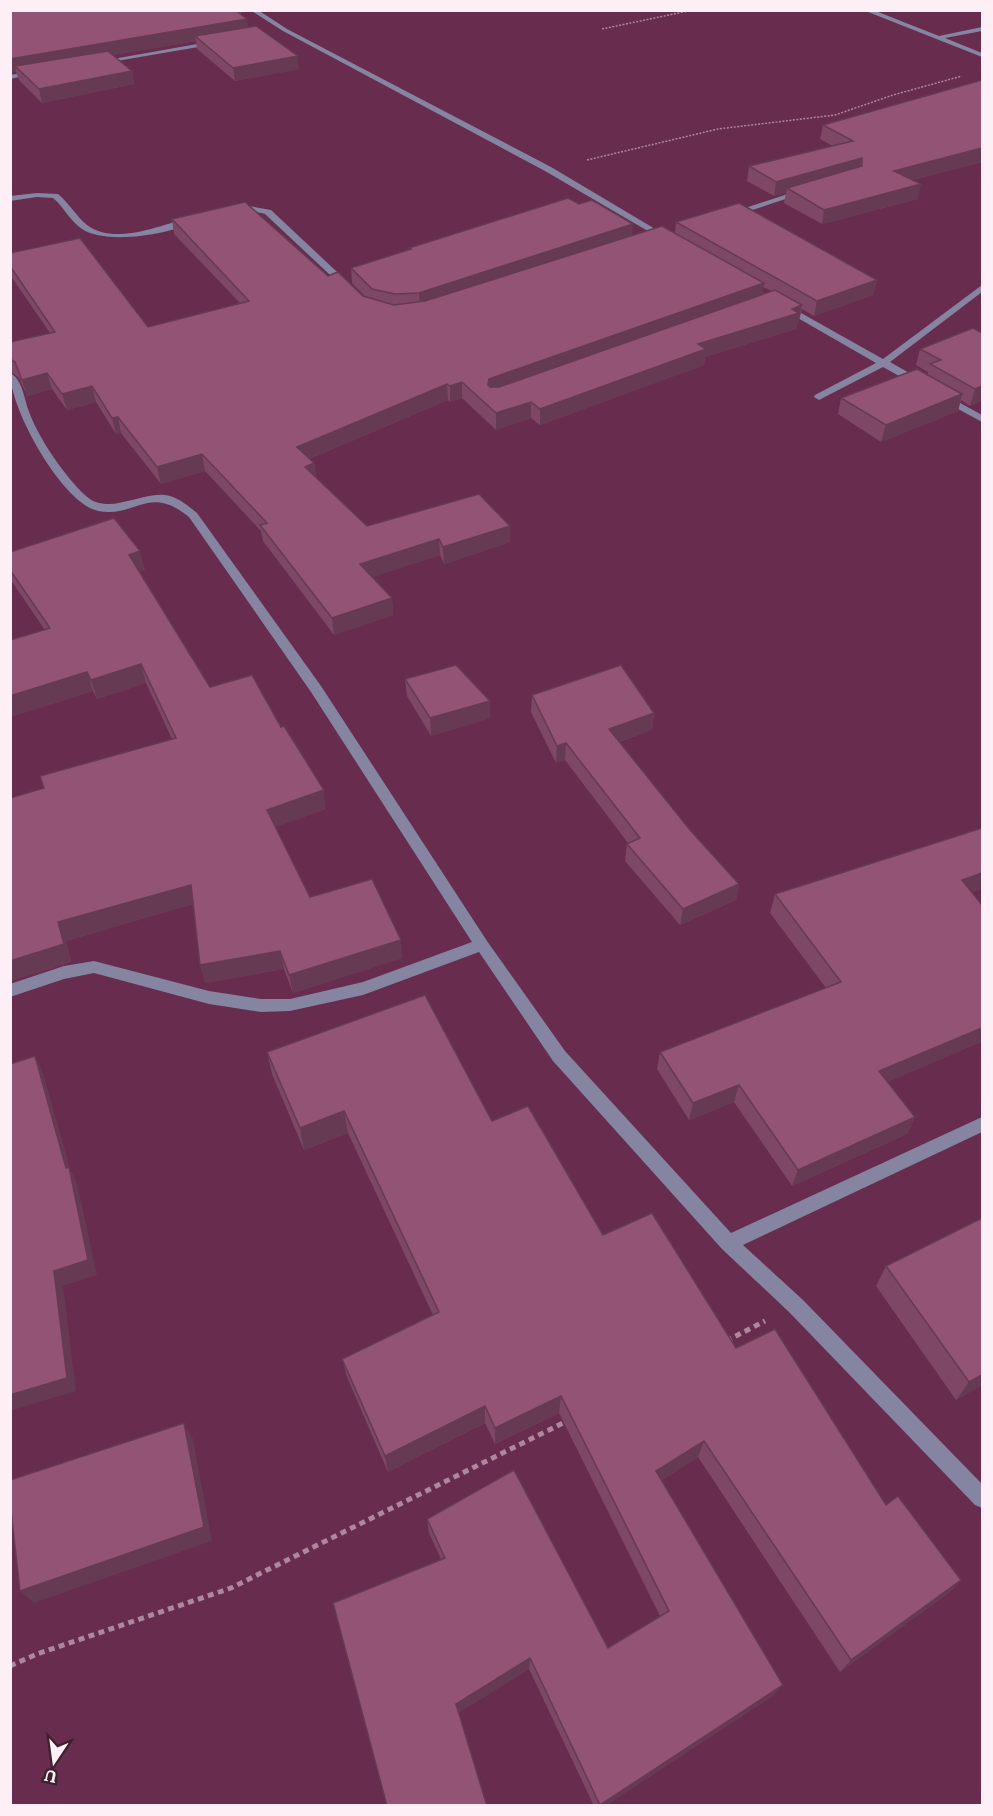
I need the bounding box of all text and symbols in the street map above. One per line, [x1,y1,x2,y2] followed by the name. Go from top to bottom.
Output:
[24,1732,84,1792] north arrow
[41,1764,59,1791] text: U

